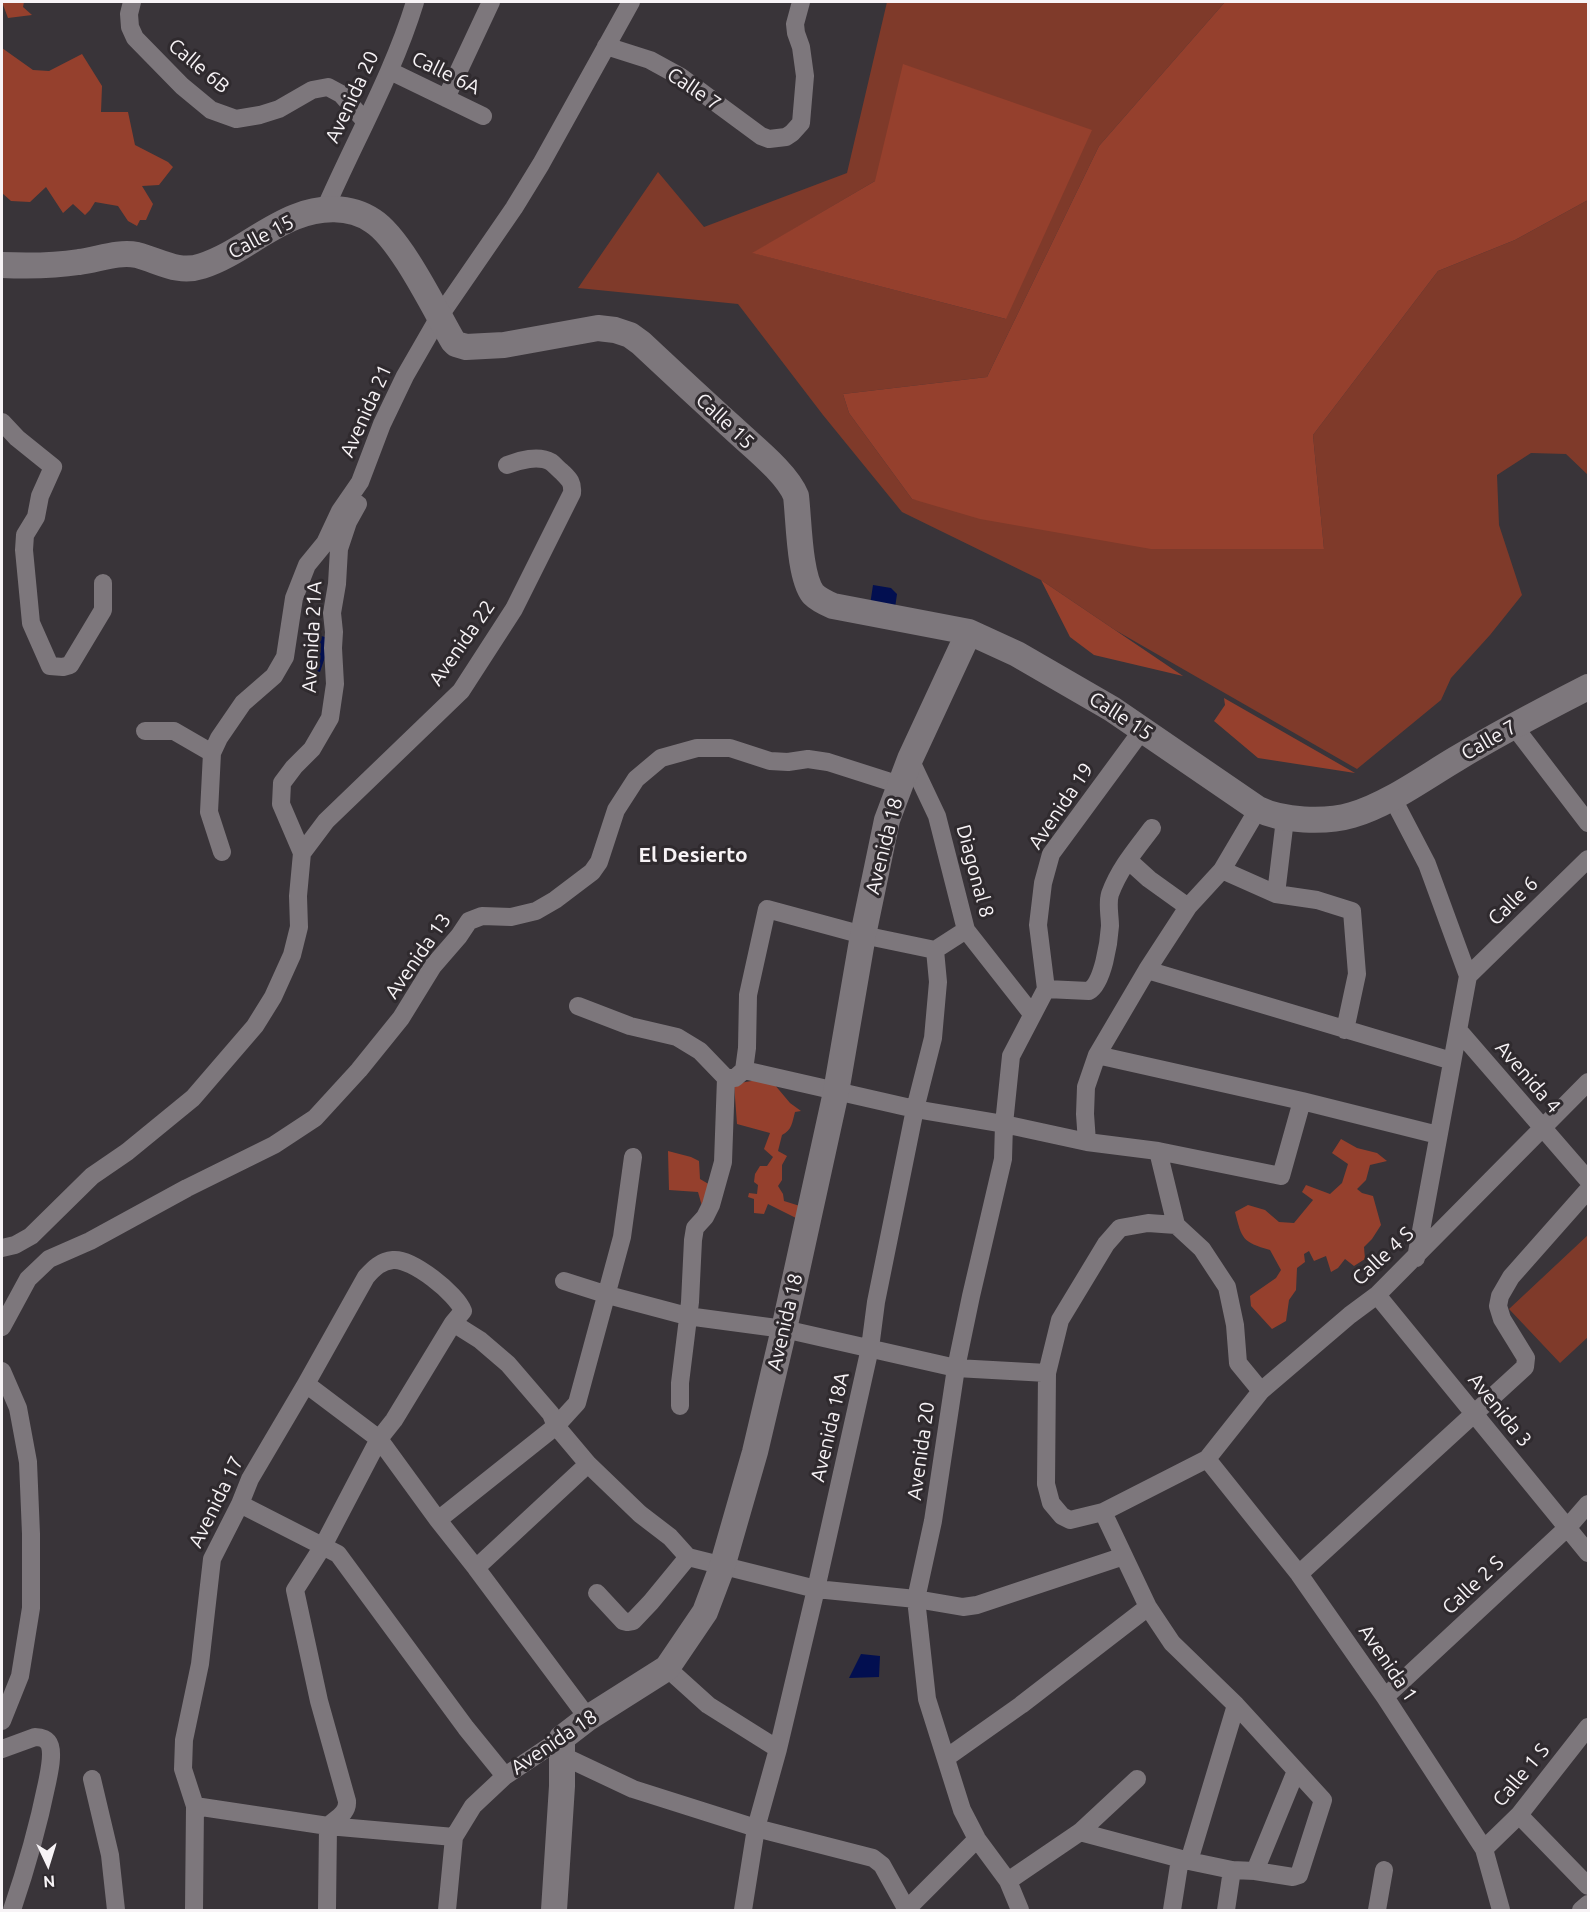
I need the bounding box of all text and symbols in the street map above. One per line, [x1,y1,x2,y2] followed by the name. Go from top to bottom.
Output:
[163,33,235,99] street label: Calle 6B
[408,46,484,100] street label: Calle 6A
[320,47,384,147] street label: Avenida 20
[662,62,726,116] street label: Calle 7
[224,210,298,264] street label: Calle 15
[335,361,397,461] street label: Avenida 21
[691,388,759,454] street label: Calle 15
[297,580,327,694] street label: Avenida 21A
[424,596,500,690] street label: Avenida 22
[1085,687,1157,745] street label: Calle 15
[1457,715,1521,765] street label: Calle 7
[1023,758,1099,854] street label: Avenida 19
[860,795,908,897] street label: Avenida 18
[951,822,999,920] street label: Diagonal 8
[638,842,748,868] district label: El Desierto
[1483,872,1543,930] street label: Calle 6
[380,909,456,1003] street label: Avenida 13
[1490,1036,1566,1118] street label: Avenida 4
[1347,1222,1419,1290] street label: Calle 4 S
[762,1271,808,1373] street label: Avenida 18
[1463,1368,1537,1452] street label: Avenida 3
[806,1370,854,1484] street label: Avenida 18A
[902,1400,940,1502] street label: Avenida 20
[184,1452,248,1552] street label: Avenida 17
[1437,1551,1509,1619] street label: Calle 2 S
[1354,1620,1422,1706] street label: Avenida 1
[506,1704,602,1780] street label: Avenida 18
[1488,1739,1554,1811] street label: Calle 1 S
[18,1834,78,1894] north arrow
[43,1873,56,1891] text: N

